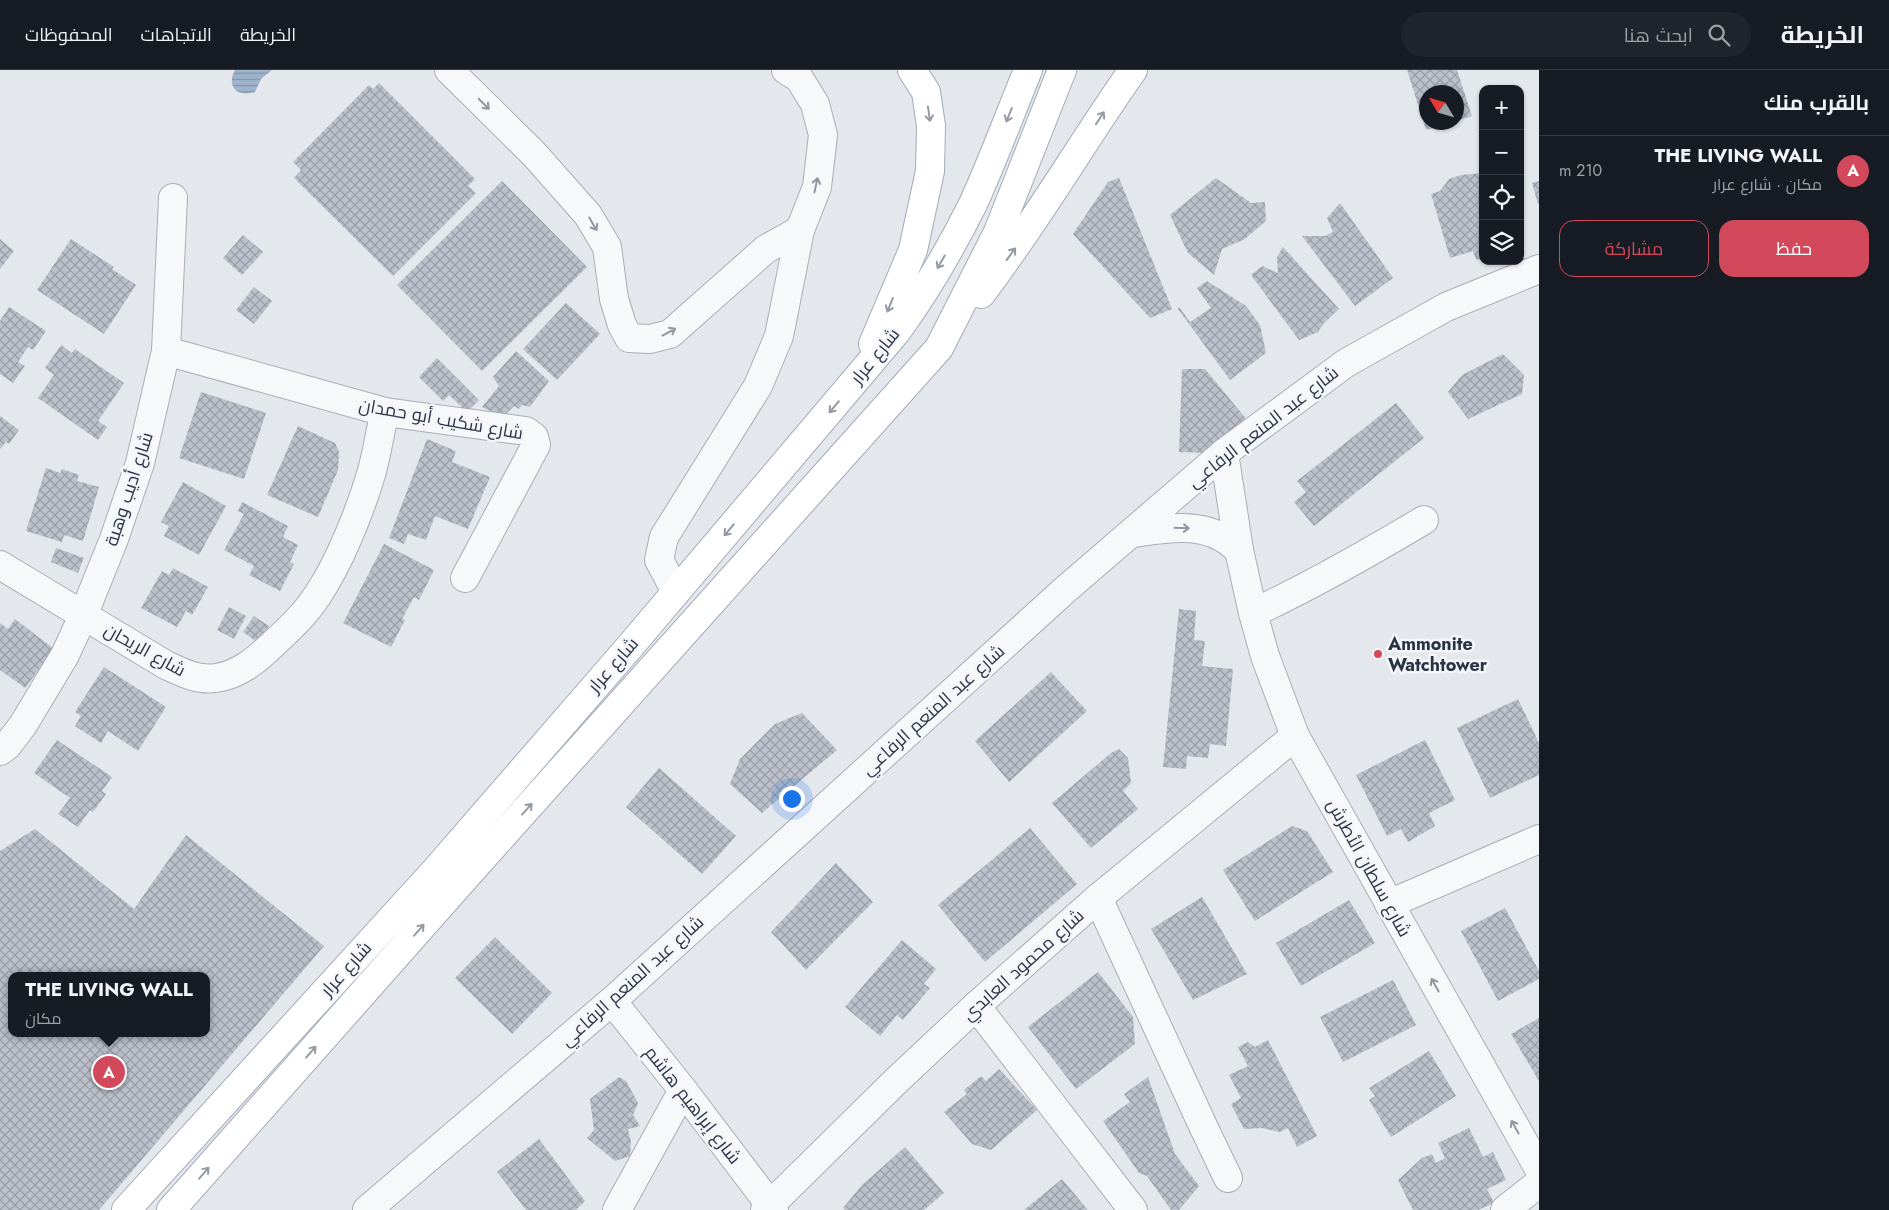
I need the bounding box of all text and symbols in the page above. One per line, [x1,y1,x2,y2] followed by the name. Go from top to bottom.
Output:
[1401,12,1751,57] search box
[1781,17,1864,52] text: الخريطة
[1705,21,1733,49] icon: search
[25,22,113,48] text: المحفوظات
[141,22,212,48] text: الاتجاهات
[240,22,296,48] text: الخريطة
[1624,22,1693,49] text: ابحث هنا
[1419,85,1464,130] north arrow
[1479,85,1524,265] map controls
[1479,85,1524,130] button: +
[1764,88,1869,118] text: بالقرب منك
[478,98,490,110] one-way arrow
[925,106,935,122] one-way arrow
[1004,107,1014,122] one-way arrow
[1095,111,1105,125] one-way arrow
[1479,130,1524,175] button: −
[1654,142,1822,169] text: THE LIVING WALL
[1559,159,1602,182] text: 210 m
[1847,159,1859,182] text: A
[1713,173,1822,196] text: مكان · شارع عرار
[1479,175,1524,220] button: locate
[812,177,821,193] one-way arrow
[589,216,599,230] one-way arrow
[1479,220,1524,265] button: layers
[1559,220,1709,277] button: مشاركة
[1719,220,1869,277] button: حفظ
[1006,247,1016,261] one-way arrow
[936,255,946,269] one-way arrow
[885,297,894,312] one-way arrow
[844,322,906,391] street label: شارع عرار
[661,327,676,337] one-way arrow
[1182,360,1345,495] street label: شارع عبد المنعم الرفاعي
[357,392,525,446] street label: شارع شكيب أبو حمدان
[828,400,840,413] one-way arrow
[98,429,160,549] street label: شارع أديب وهبة
[723,524,734,537] one-way arrow
[1173,524,1189,533] one-way arrow
[99,617,191,683] street label: شارع الريحان
[1387,631,1488,678] place label: Ammonite Watchtower
[581,632,644,699] street label: شارع عرار
[855,638,1011,782] street label: شارع عبد المنعم الرفاعي
[1372,648,1384,660] marker: Ammonite Watchtower
[779,786,805,812] your location
[1320,794,1418,942] street label: شارع سلطان الأطرش
[521,802,533,815] one-way arrow
[956,903,1090,1028] street label: شارع محمود العابدي
[554,909,710,1053] street label: شارع عبد المنعم الرفاعي
[413,924,425,937] one-way arrow
[314,936,378,1003] street label: شارع عرار
[8,972,210,1037] popup
[25,976,193,1003] text: THE LIVING WALL
[1430,979,1440,993] one-way arrow
[25,1007,61,1030] text: مكان
[639,1040,747,1170] street label: شارع إبراهيم هاشم
[305,1045,317,1058] one-way arrow
[93,1053,125,1091] pin: A
[1510,1120,1519,1135] one-way arrow
[198,1167,209,1180] one-way arrow

